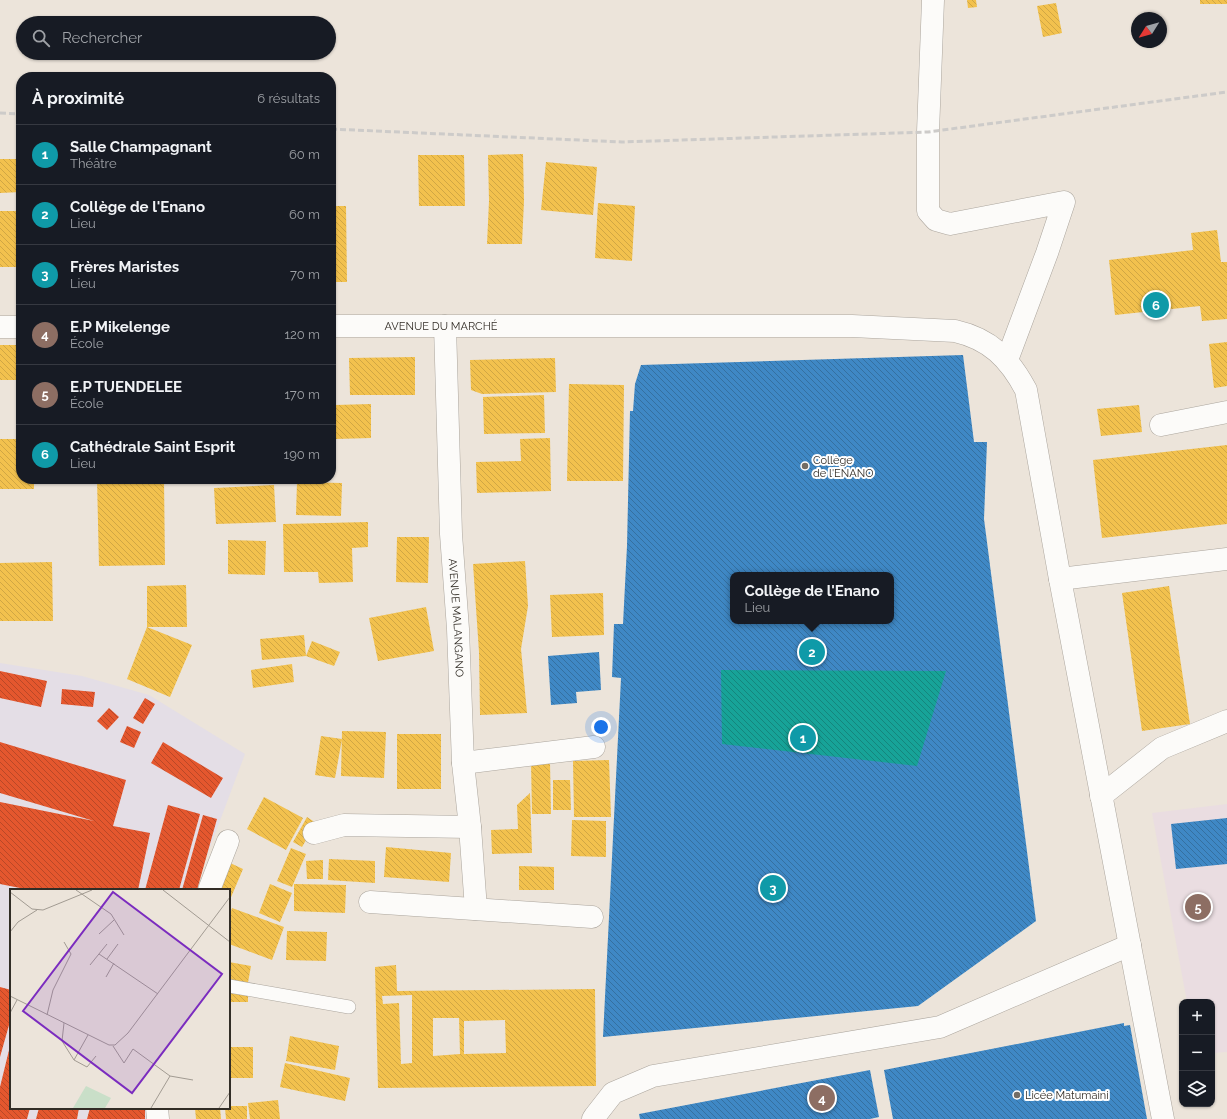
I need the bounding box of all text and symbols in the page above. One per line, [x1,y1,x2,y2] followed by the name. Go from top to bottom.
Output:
[1131,12,1167,48] north arrow
[16,16,336,60] search box
[30,27,52,49] icon: search
[62,29,142,47] text: Rechercher
[32,88,124,108] text: À proximité
[257,91,320,106] text: 6 résultats
[70,138,212,156] text: Salle Champagnant
[42,147,48,162] text: 1
[289,147,320,162] text: 60 m
[70,156,117,171] text: Théâtre
[70,198,205,216] text: Collège de l'Enano
[41,207,49,222] text: 2
[289,207,320,222] text: 60 m
[70,216,96,231] text: Lieu
[70,258,179,276] text: Frères Maristes
[41,267,49,282] text: 3
[290,267,320,282] text: 70 m
[70,276,96,291] text: Lieu
[1143,290,1169,320] pin: 6
[70,318,170,336] text: E.P Mikelenge
[385,319,498,333] street label: AVENUE DU MARCHÉ
[41,327,49,342] text: 4
[284,327,320,342] text: 120 m
[70,336,104,351] text: École
[70,378,182,396] text: E.P TUENDELEE
[41,387,49,402] text: 5
[284,387,320,402] text: 170 m
[70,396,104,411] text: École
[70,438,235,456] text: Cathédrale Saint Esprit
[41,447,49,462] text: 6
[284,447,320,462] text: 190 m
[813,454,873,480] place label: Collège de l'ENANO
[70,456,96,471] text: Lieu
[800,461,810,471] marker: Collège de l'ENANO
[446,558,466,677] street label: AVENUE MALANGANO
[730,572,894,624] popup
[745,582,879,600] text: Collège de l'Enano
[745,600,770,615] text: Lieu
[799,637,825,667] pin: 2
[591,717,611,737] your location
[790,723,816,753] pin: 1
[760,873,786,903] pin: 3
[10,889,230,1109] inset map
[1185,892,1211,922] pin: 5
[1179,999,1215,1107] map controls
[1179,999,1215,1035] button: +
[1179,1035,1215,1071] button: −
[1179,1071,1215,1107] button: layers
[809,1083,835,1113] pin: 4
[1025,1089,1109,1102] place label: Licée Matumaini
[1012,1090,1022,1100] marker: Licée Matumaini

